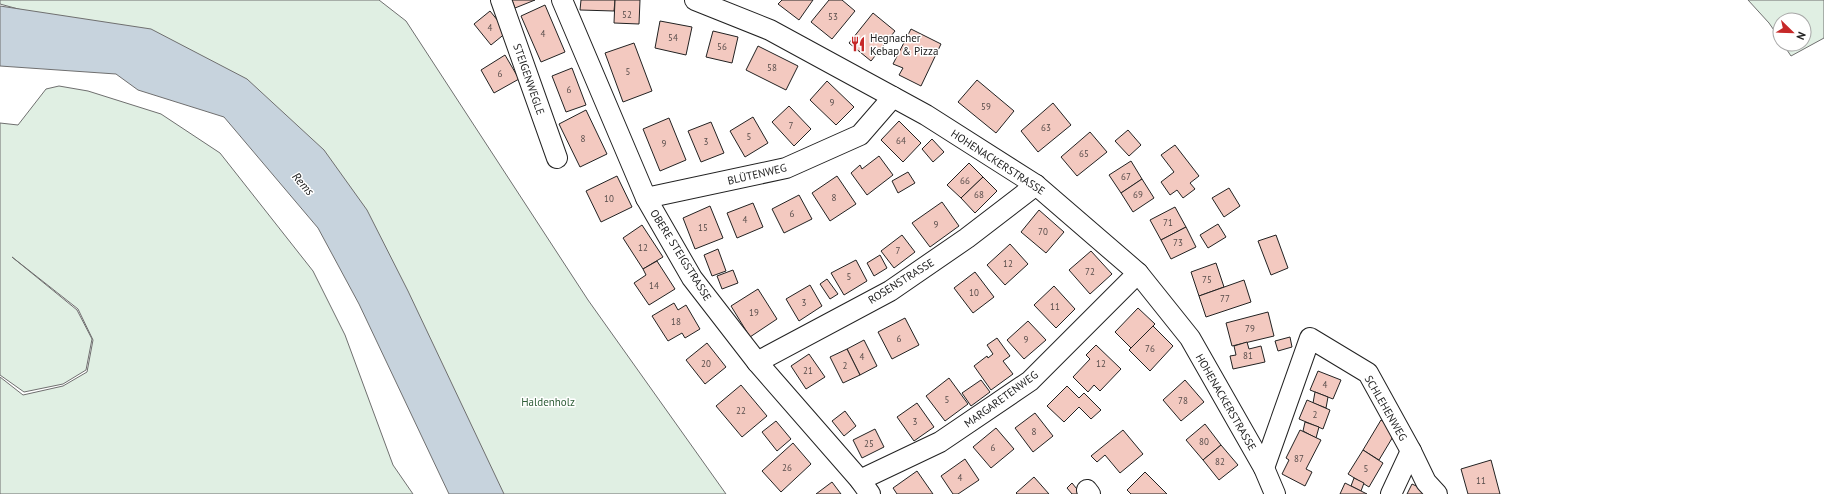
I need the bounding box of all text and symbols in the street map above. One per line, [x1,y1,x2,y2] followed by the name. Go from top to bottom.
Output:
[622,9,632,20] house number: 52
[828,11,838,22] house number: 53
[1772,12,1812,52] north arrow
[488,22,493,33] house number: 4
[541,28,546,39] house number: 4
[1793,30,1809,42] text: N
[870,31,938,58] place label: Hegnacher Kebap & Pizza
[668,32,678,43] house number: 54
[849,35,867,53] restaurant icon: Hegnacher Kebap & Pizza
[717,41,727,52] house number: 56
[510,42,548,117] street label: STEIGENWEGLE
[767,62,777,73] house number: 58
[626,66,631,77] house number: 5
[498,68,503,79] house number: 6
[567,84,572,95] house number: 6
[830,97,835,108] house number: 9
[981,101,991,112] house number: 59
[789,120,794,131] house number: 7
[1041,122,1051,133] house number: 63
[948,126,1048,198] street label: HOHENACKERSTRASSE
[747,131,752,142] house number: 5
[581,133,586,144] house number: 8
[896,135,906,146] house number: 64
[704,136,709,147] house number: 3
[662,138,667,149] house number: 9
[1079,148,1089,159] house number: 65
[726,160,788,188] street label: BLÜTENWEG
[289,169,318,198] water label: Rems
[1121,171,1131,182] house number: 67
[960,175,970,186] house number: 66
[974,189,984,200] house number: 68
[1133,189,1143,200] house number: 69
[832,192,837,203] house number: 8
[604,193,614,204] house number: 10
[647,207,715,303] street label: OBERE STEIGSTRASSE
[790,208,795,219] house number: 6
[743,214,748,225] house number: 4
[1163,217,1173,228] house number: 71
[934,219,939,230] house number: 9
[698,222,708,233] house number: 15
[1038,226,1048,237] house number: 70
[1173,237,1183,248] house number: 73
[638,242,648,253] house number: 12
[896,245,901,256] house number: 7
[866,255,937,307] street label: ROSENSTRASSE
[1003,258,1013,269] house number: 12
[1085,266,1095,277] house number: 72
[847,271,852,282] house number: 5
[1202,274,1212,285] house number: 75
[649,280,659,291] house number: 14
[969,287,979,298] house number: 10
[1220,293,1230,304] house number: 77
[802,297,807,308] house number: 3
[1050,301,1060,312] house number: 11
[749,307,759,318] house number: 19
[671,316,681,327] house number: 18
[1245,323,1255,334] house number: 79
[897,333,902,344] house number: 6
[1024,334,1029,345] house number: 9
[1145,343,1155,354] house number: 76
[1243,350,1253,361] house number: 81
[860,351,865,362] house number: 4
[1193,351,1259,453] street label: HOHENACKERSTRASSE
[701,358,711,369] house number: 20
[1096,358,1106,369] house number: 12
[843,360,848,371] house number: 2
[803,365,813,376] house number: 21
[961,367,1041,431] street label: MARGARETENWEG
[1362,373,1411,444] street label: SCHLEHENWEG
[1323,379,1328,390] house number: 4
[945,394,950,405] house number: 5
[521,395,575,409] park label: Haldenholz
[1178,395,1188,406] house number: 78
[736,405,746,416] house number: 22
[1313,409,1318,420] house number: 2
[913,416,918,427] house number: 3
[1032,426,1037,437] house number: 8
[1199,436,1209,447] house number: 80
[864,438,874,449] house number: 25
[991,442,996,453] house number: 6
[1294,453,1304,464] house number: 87
[1215,456,1225,467] house number: 82
[782,462,792,473] house number: 26
[1364,463,1369,474] house number: 5
[958,472,963,483] house number: 4
[1476,475,1486,486] house number: 11

